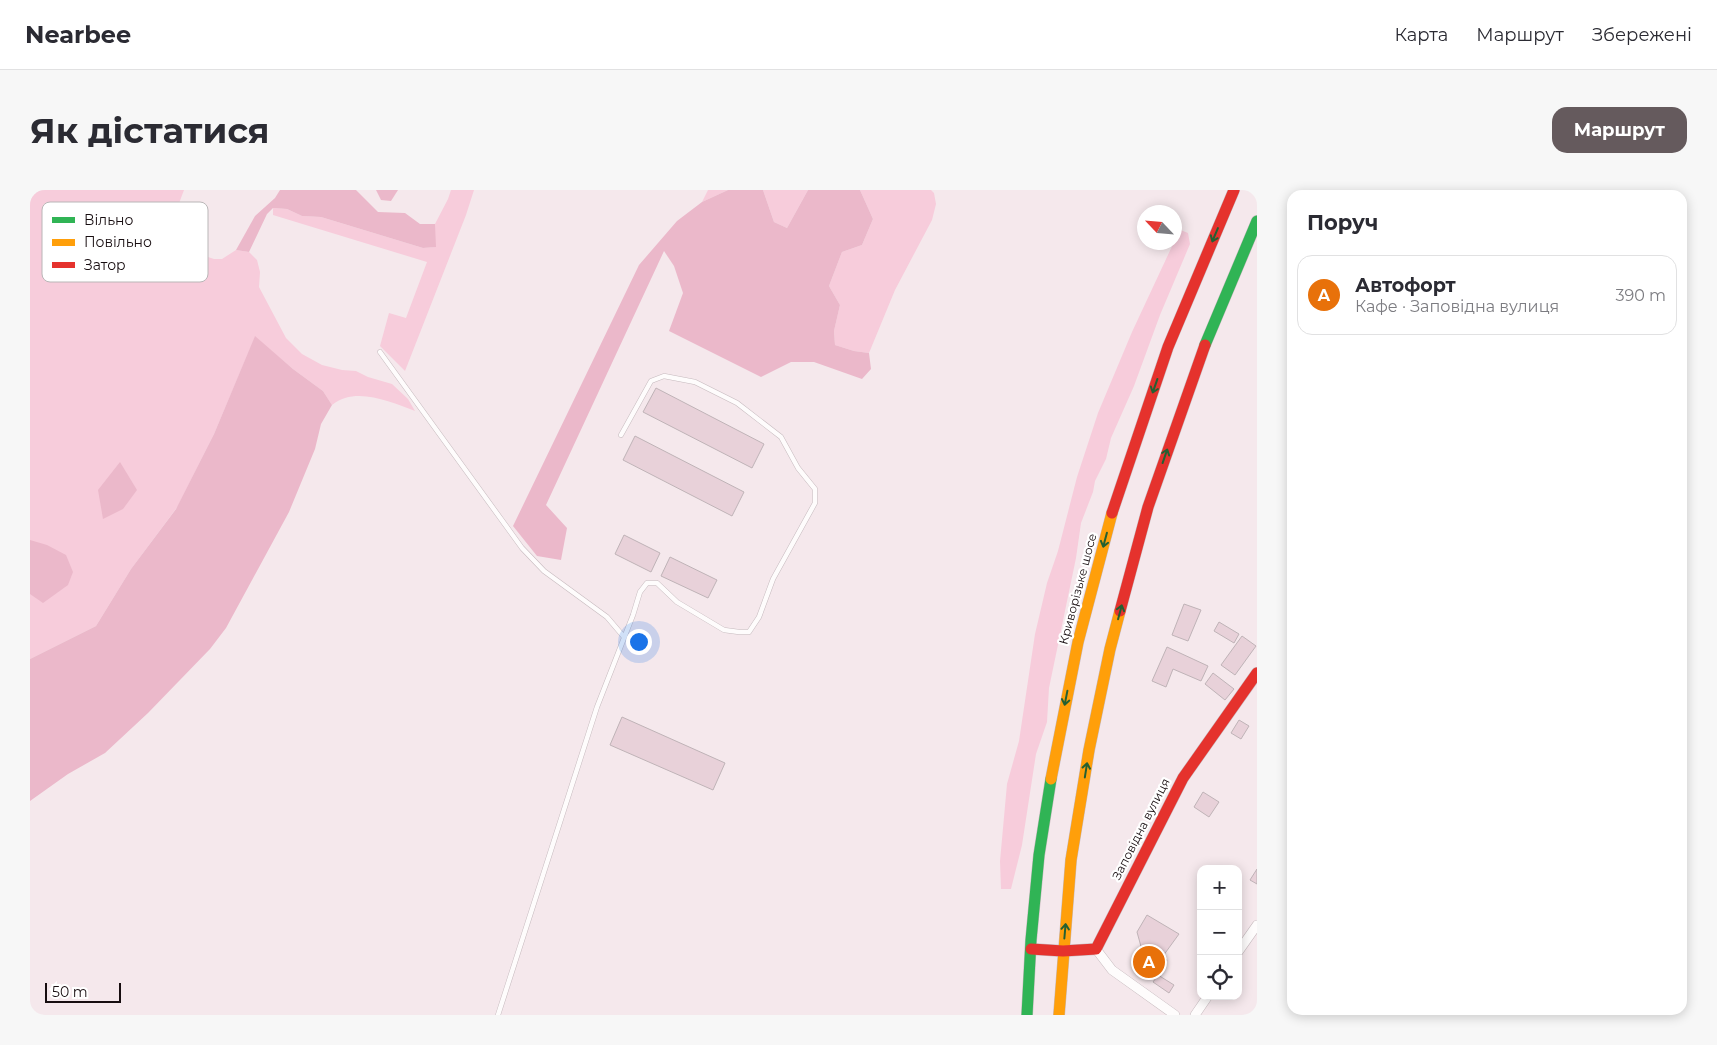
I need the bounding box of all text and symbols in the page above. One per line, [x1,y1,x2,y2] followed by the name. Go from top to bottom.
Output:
[25,20,131,49] text: Nearbee
[1395,24,1448,46] text: Карта
[1476,24,1564,46] text: Маршрут
[1592,24,1692,46] text: Збережені
[1552,107,1687,153] button: Маршрут
[30,109,270,152] text: Як дістатися
[42,202,208,282] legend
[1137,205,1182,250] north arrow
[1307,210,1378,235] text: Поруч
[84,211,133,229] text: Вільно
[1210,227,1220,242] one-way arrow
[84,233,152,251] text: Повільно
[84,256,126,274] text: Затор
[1355,274,1456,297] text: Автофорт
[1318,286,1330,305] text: A
[1615,286,1666,305] text: 390 m
[1355,297,1559,316] text: Кафе · Заповідна вулиця
[1150,377,1159,393] one-way arrow
[1161,448,1171,464] one-way arrow
[1055,532,1100,646] street label: Криворізьке шосе
[1100,532,1109,548] one-way arrow
[1116,604,1125,620] one-way arrow
[626,629,652,655] your location
[1061,690,1071,706] one-way arrow
[1081,763,1091,779] one-way arrow
[1108,776,1173,882] street label: Заповідна вулиця
[1197,865,1242,1000] map controls
[1197,865,1242,910] button: +
[1197,910,1242,955] button: −
[1060,924,1070,940] one-way arrow
[1133,943,1165,981] pin: A
[1197,955,1242,1000] button: locate
[45,980,121,1003] scale bar
[52,983,88,1001] text: 50 m

